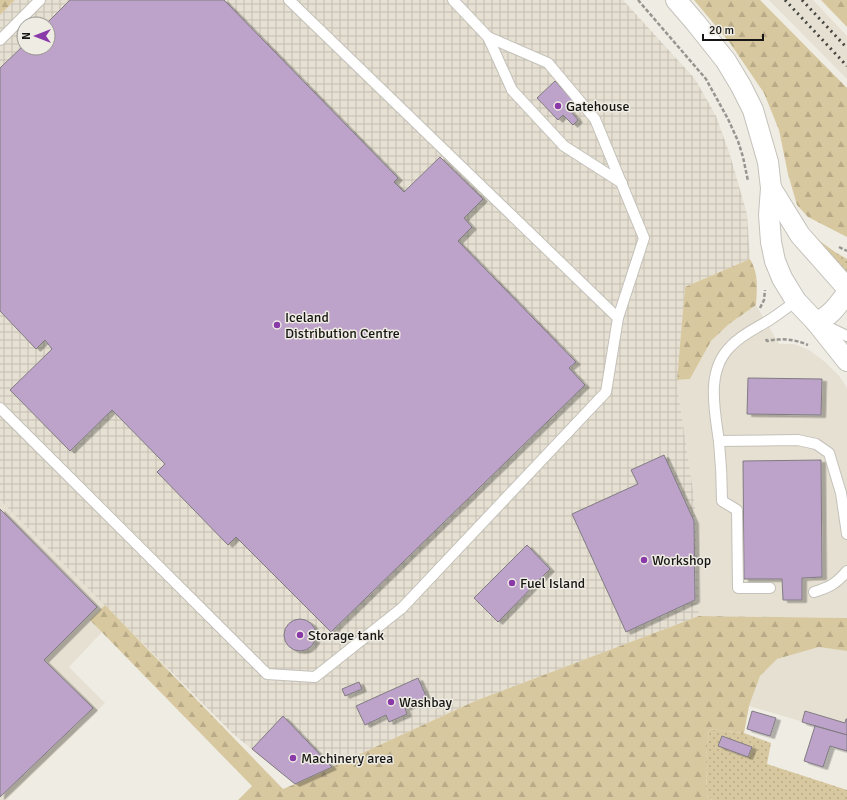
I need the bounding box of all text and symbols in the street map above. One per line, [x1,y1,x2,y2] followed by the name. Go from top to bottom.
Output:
[16,16,56,56] north arrow
[703,16,763,42] scale bar
[709,23,734,38] text: 20 m
[20,32,33,40] text: N
[566,98,629,115] place label: Gatehouse
[553,101,563,111] marker: Gatehouse
[285,309,400,342] place label: Iceland Distribution Centre
[272,320,282,330] marker: Iceland Distribution Centre
[652,552,711,569] place label: Workshop
[639,555,649,565] marker: Workshop
[520,575,585,592] place label: Fuel Island
[507,578,517,588] marker: Fuel Island
[308,627,384,644] place label: Storage tank
[295,630,305,640] marker: Storage tank
[399,694,453,711] place label: Washbay
[386,697,396,707] marker: Washbay
[301,750,393,767] place label: Machinery area
[288,753,298,763] marker: Machinery area

